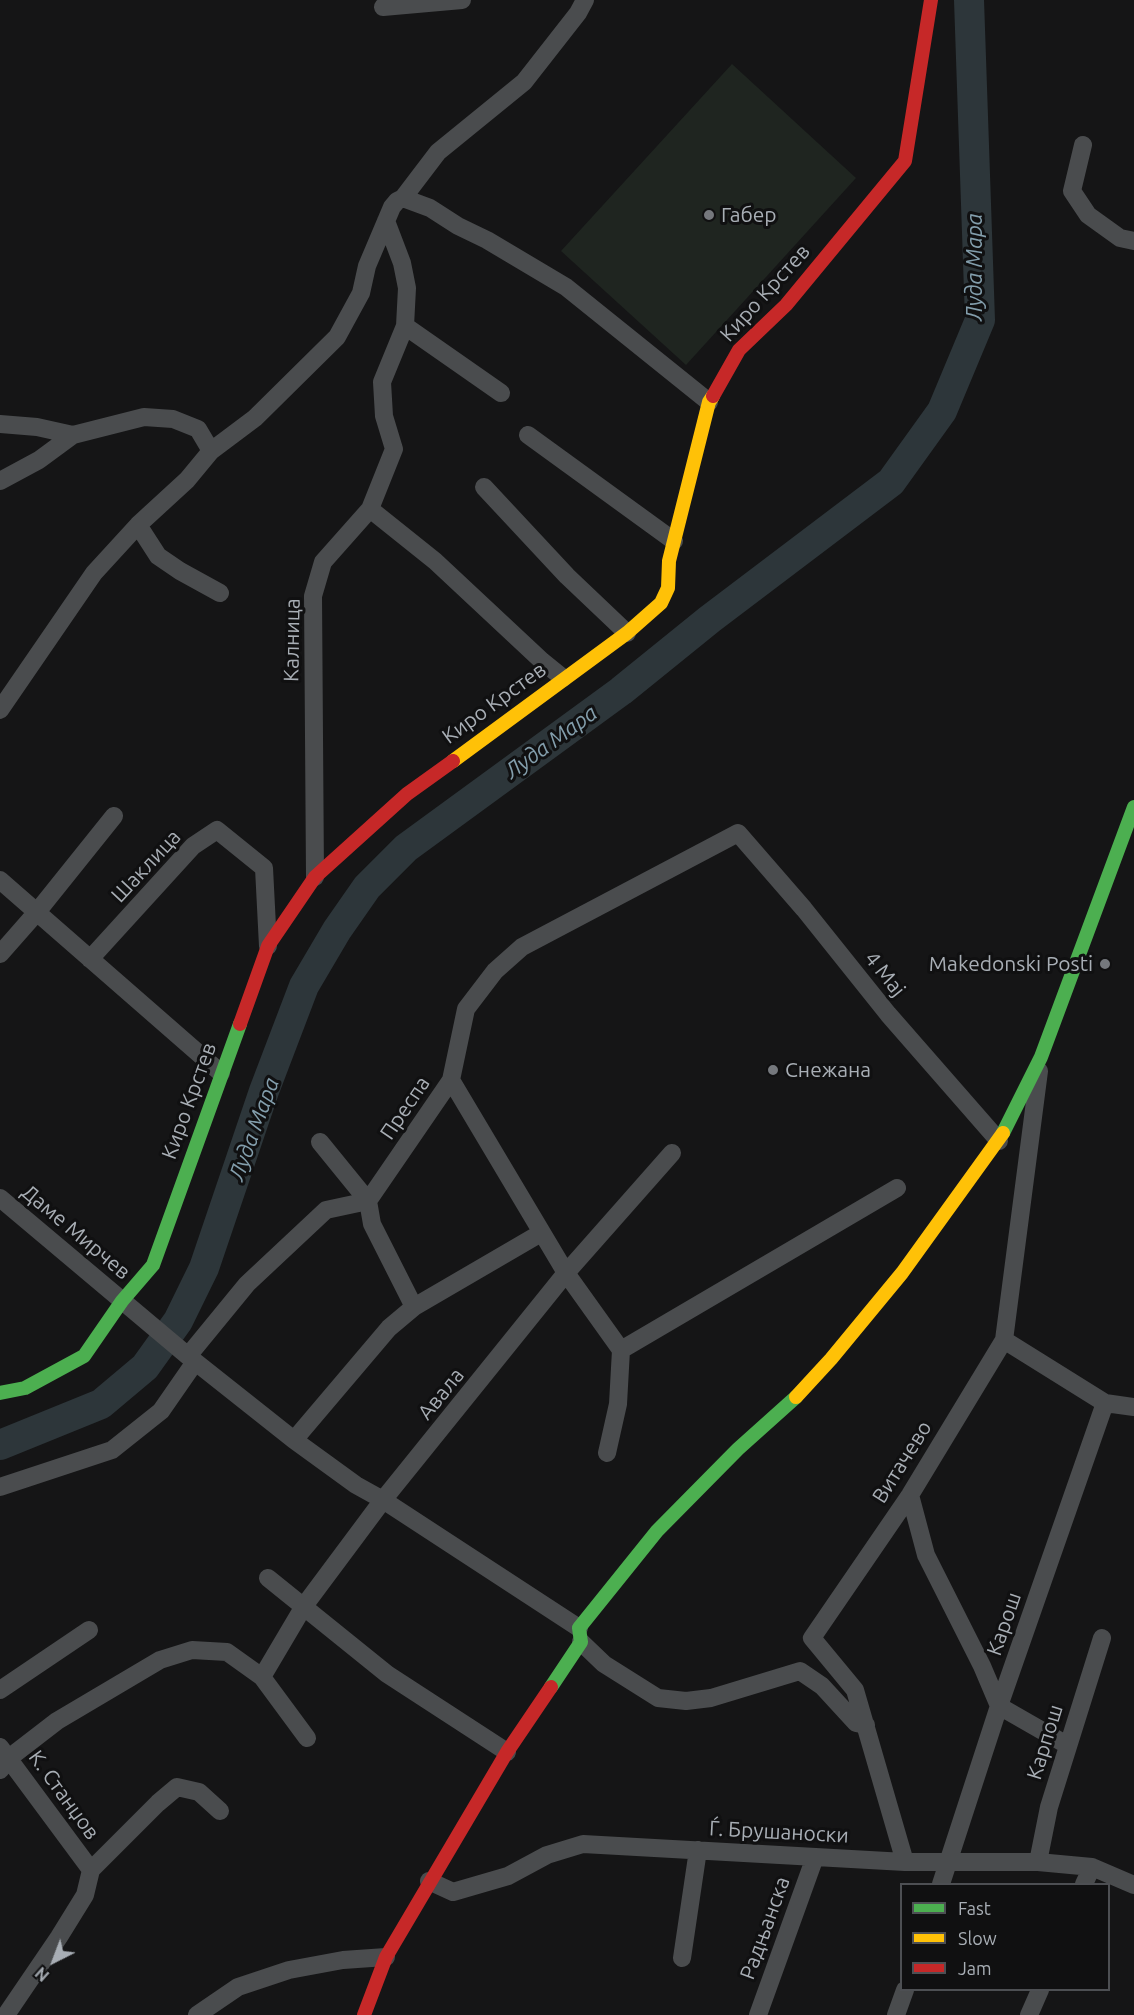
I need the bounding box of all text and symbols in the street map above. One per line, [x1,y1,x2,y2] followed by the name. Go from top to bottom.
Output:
[721,202,777,228] place label: Габер
[702,208,716,222] marker: Габер
[962,213,988,321] water label: Луда Мара
[715,239,815,347] street label: Киро Крстев
[279,598,305,682] street label: Калница
[437,657,551,749] street label: Киро Крстев
[500,700,602,784] water label: Луда Мара
[106,824,186,908] street label: Шаклица
[859,946,911,1002] street label: 4 Мај
[929,951,1093,977] place label: Makedonski Posti
[1098,957,1112,971] marker: Makedonski Posti
[156,1039,222,1163] street label: Киро Крстев
[785,1057,871,1083] place label: Снежана
[766,1063,780,1077] marker: Снежана
[375,1072,435,1144] street label: Преспа
[223,1074,285,1184] water label: Луда Мара
[16,1179,136,1285] street label: Даме Мирчев
[413,1363,469,1425] street label: Авала
[867,1416,937,1508] street label: Витачево
[981,1589,1027,1659] street label: Карош
[1022,1701,1068,1783] street label: Карпош
[23,1746,105,1844] street label: К. Станџов
[709,1816,849,1848] street label: Ѓ. Брушаноски
[735,1873,795,1983] street label: Радњанска
[900,1883,1110,1991] legend
[958,1898,991,1918] text: Fast
[958,1928,997,1948] text: Slow
[24,1931,84,1991] north arrow
[958,1958,992,1978] text: Jam
[31,1964,52,1985] text: N

